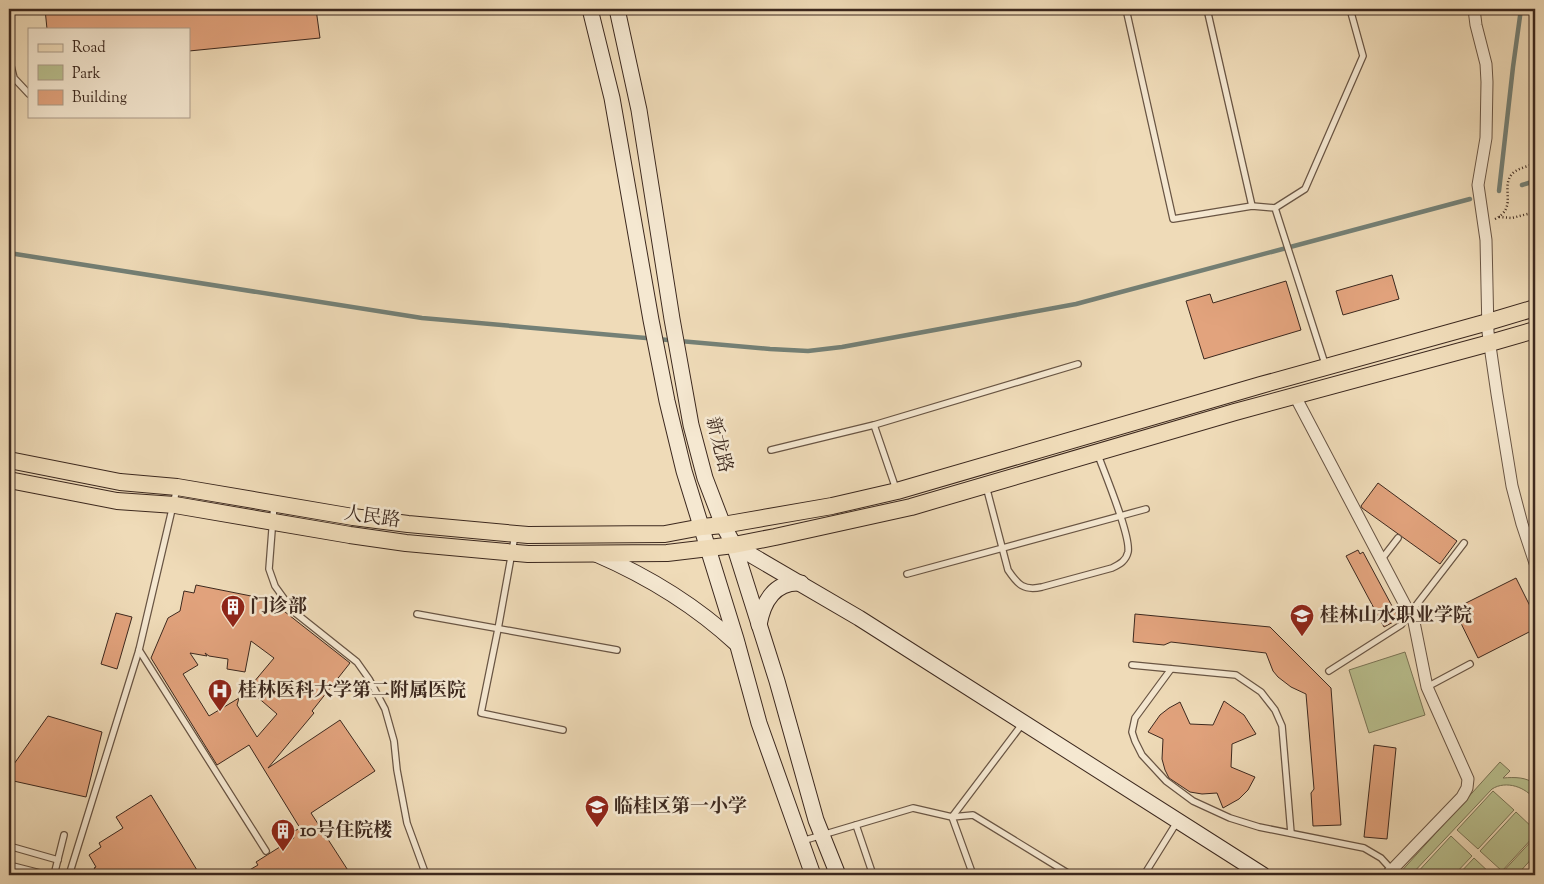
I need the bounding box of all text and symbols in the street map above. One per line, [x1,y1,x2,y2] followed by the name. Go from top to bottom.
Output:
[28,28,190,118] legend
[72,38,106,59] text: Road
[72,64,101,85] text: Park
[72,88,127,109] text: Building
[698,414,738,476] street label: 新龙路
[342,501,402,535] street label: 人民路
[220,594,246,628] building icon: 门诊部
[250,594,307,621] place label: 门诊部
[1289,603,1315,637] school or university icon: 桂林山水职业学院
[1320,603,1472,630] place label: 桂林山水职业学院
[207,678,233,712] hospital icon: 桂林医科大学第二附属医院
[238,678,466,705] place label: 桂林医科大学第二附属医院
[584,794,610,828] school or university icon: 临桂区第一小学
[614,794,747,821] place label: 临桂区第一小学
[270,818,296,852] building icon: 10号住院楼
[300,818,392,845] place label: 10号住院楼

